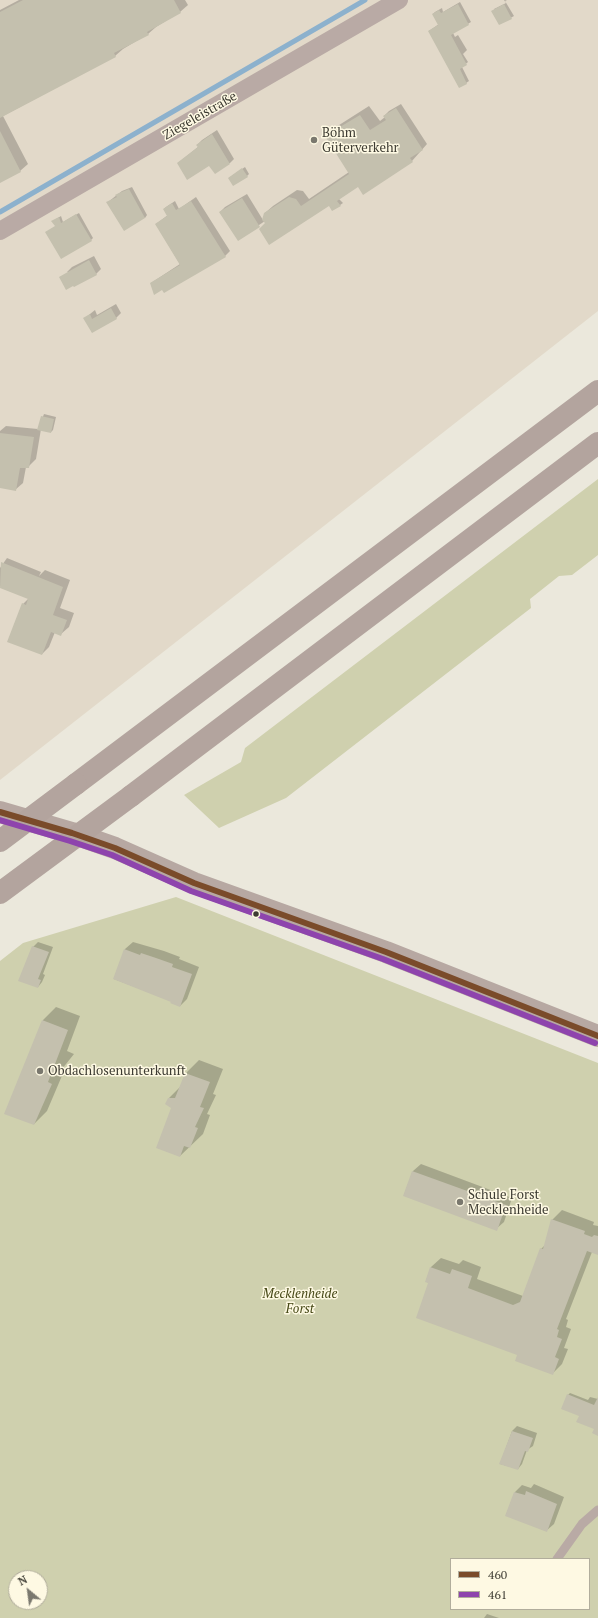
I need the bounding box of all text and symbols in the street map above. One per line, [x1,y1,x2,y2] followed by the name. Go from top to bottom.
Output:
[160,89,240,143] street label: Ziegeleistraße
[322,125,399,156] place label: Böhm Güterverkehr
[309,135,319,145] marker: Böhm Güterverkehr
[251,909,261,919] unlabelled marker
[48,1063,186,1079] place label: Obdachlosenunterkunft
[35,1066,45,1076] marker: Obdachlosenunterkunft
[468,1187,549,1218] place label: Schule Forst Mecklenheide
[455,1197,465,1207] marker: Schule Forst Mecklenheide
[263,1286,337,1317] park label: Mecklenheide Forst
[450,1558,590,1610] legend
[488,1567,507,1582] text: 460
[8,1570,48,1610] north arrow
[16,1572,30,1589] text: N
[488,1587,507,1602] text: 461

